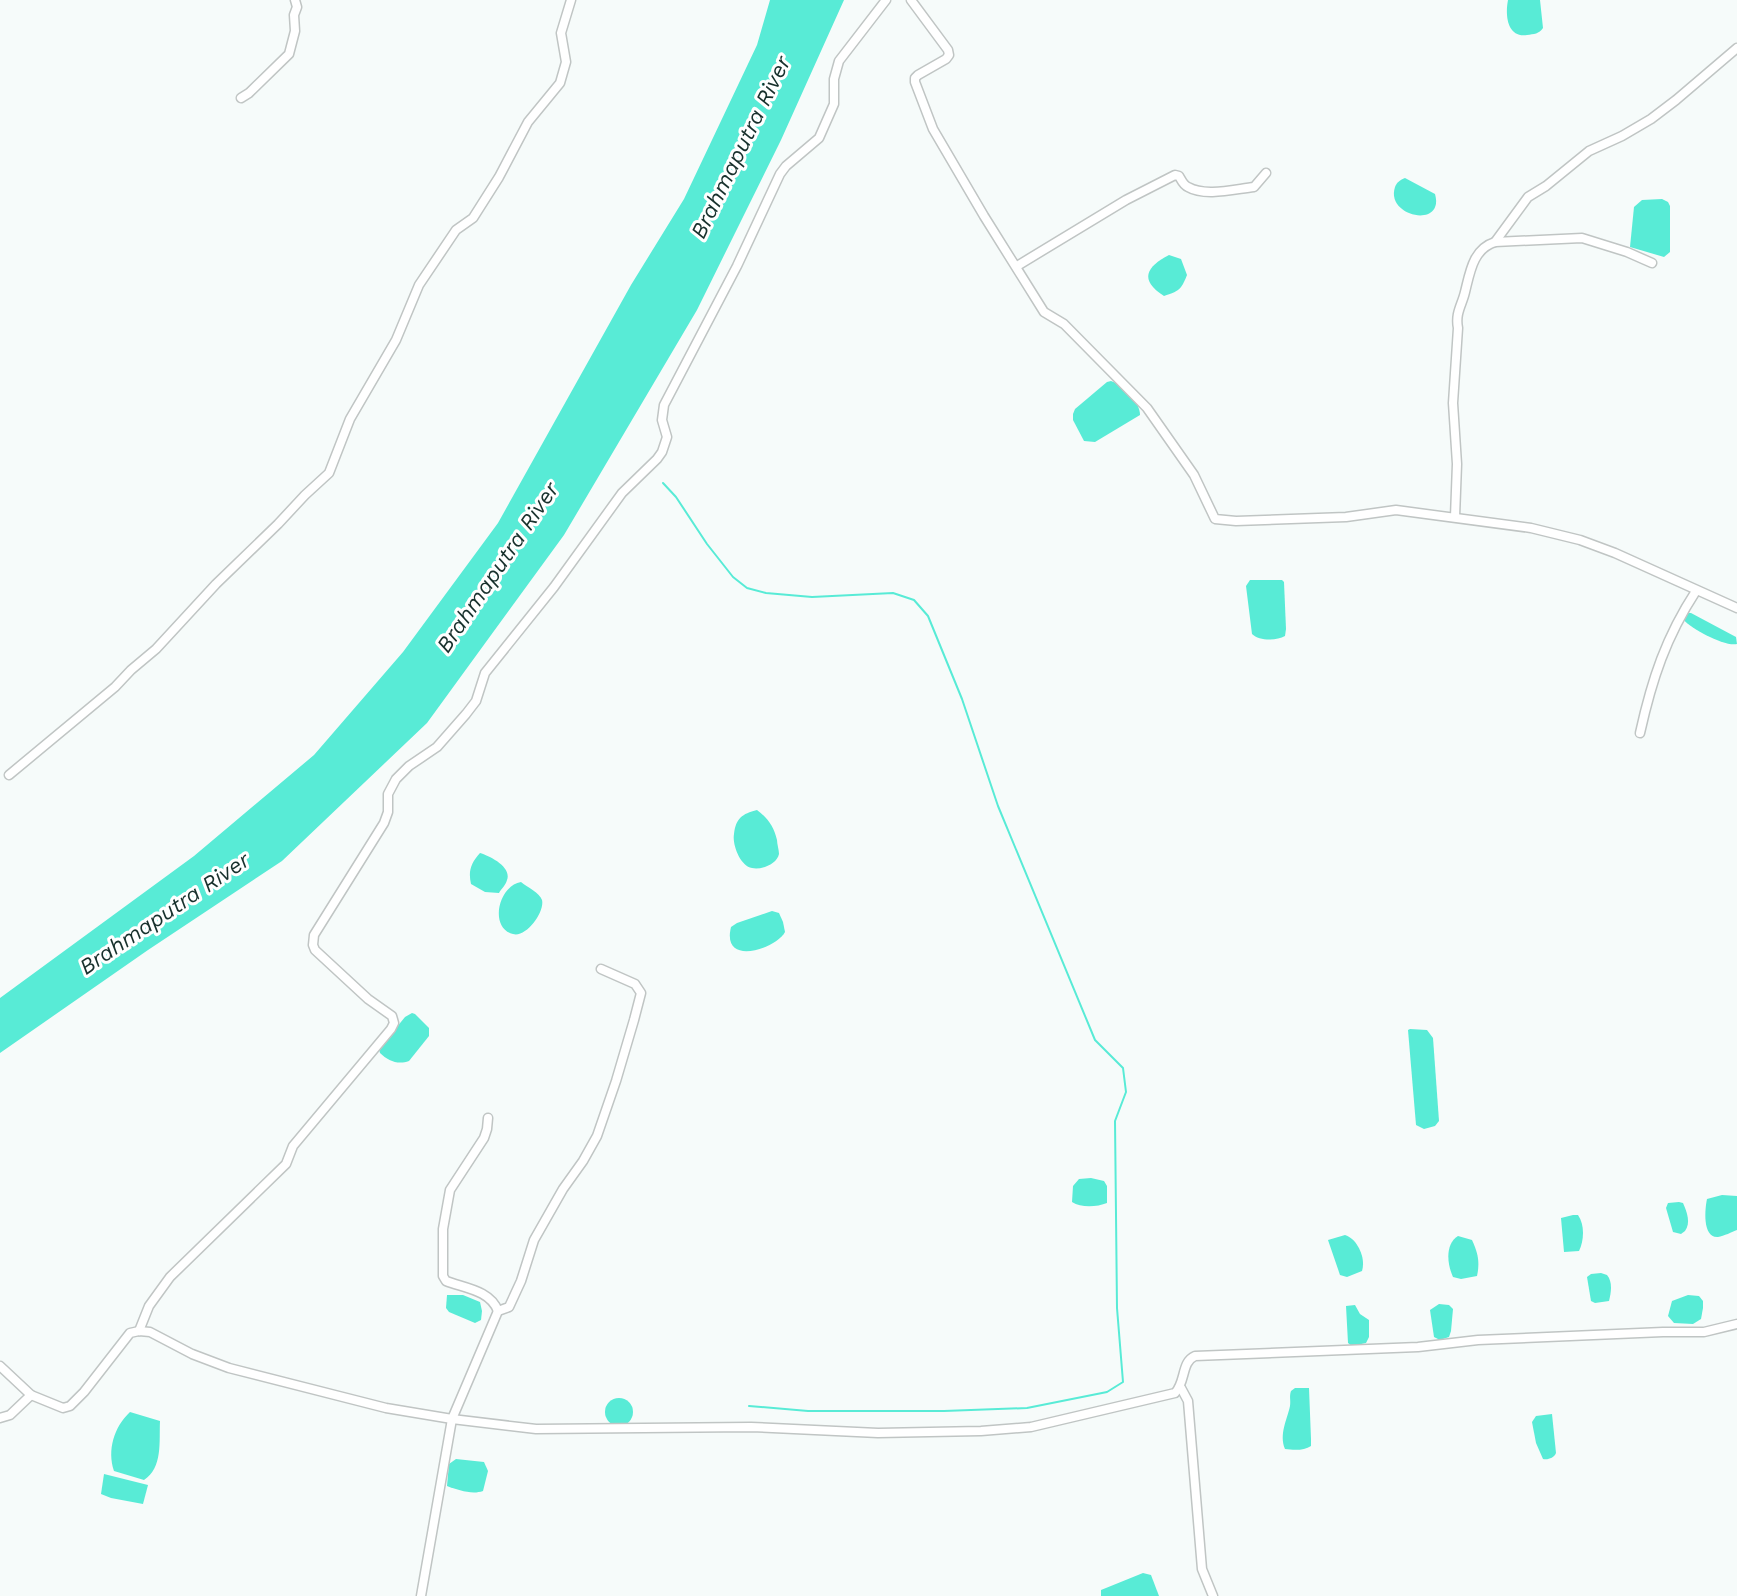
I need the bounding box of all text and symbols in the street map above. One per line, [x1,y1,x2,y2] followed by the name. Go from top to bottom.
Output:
[685,51,796,242] water label: Brahmaputra River
[431,476,564,657] water label: Brahmaputra River
[75,846,255,980] water label: Brahmaputra River

